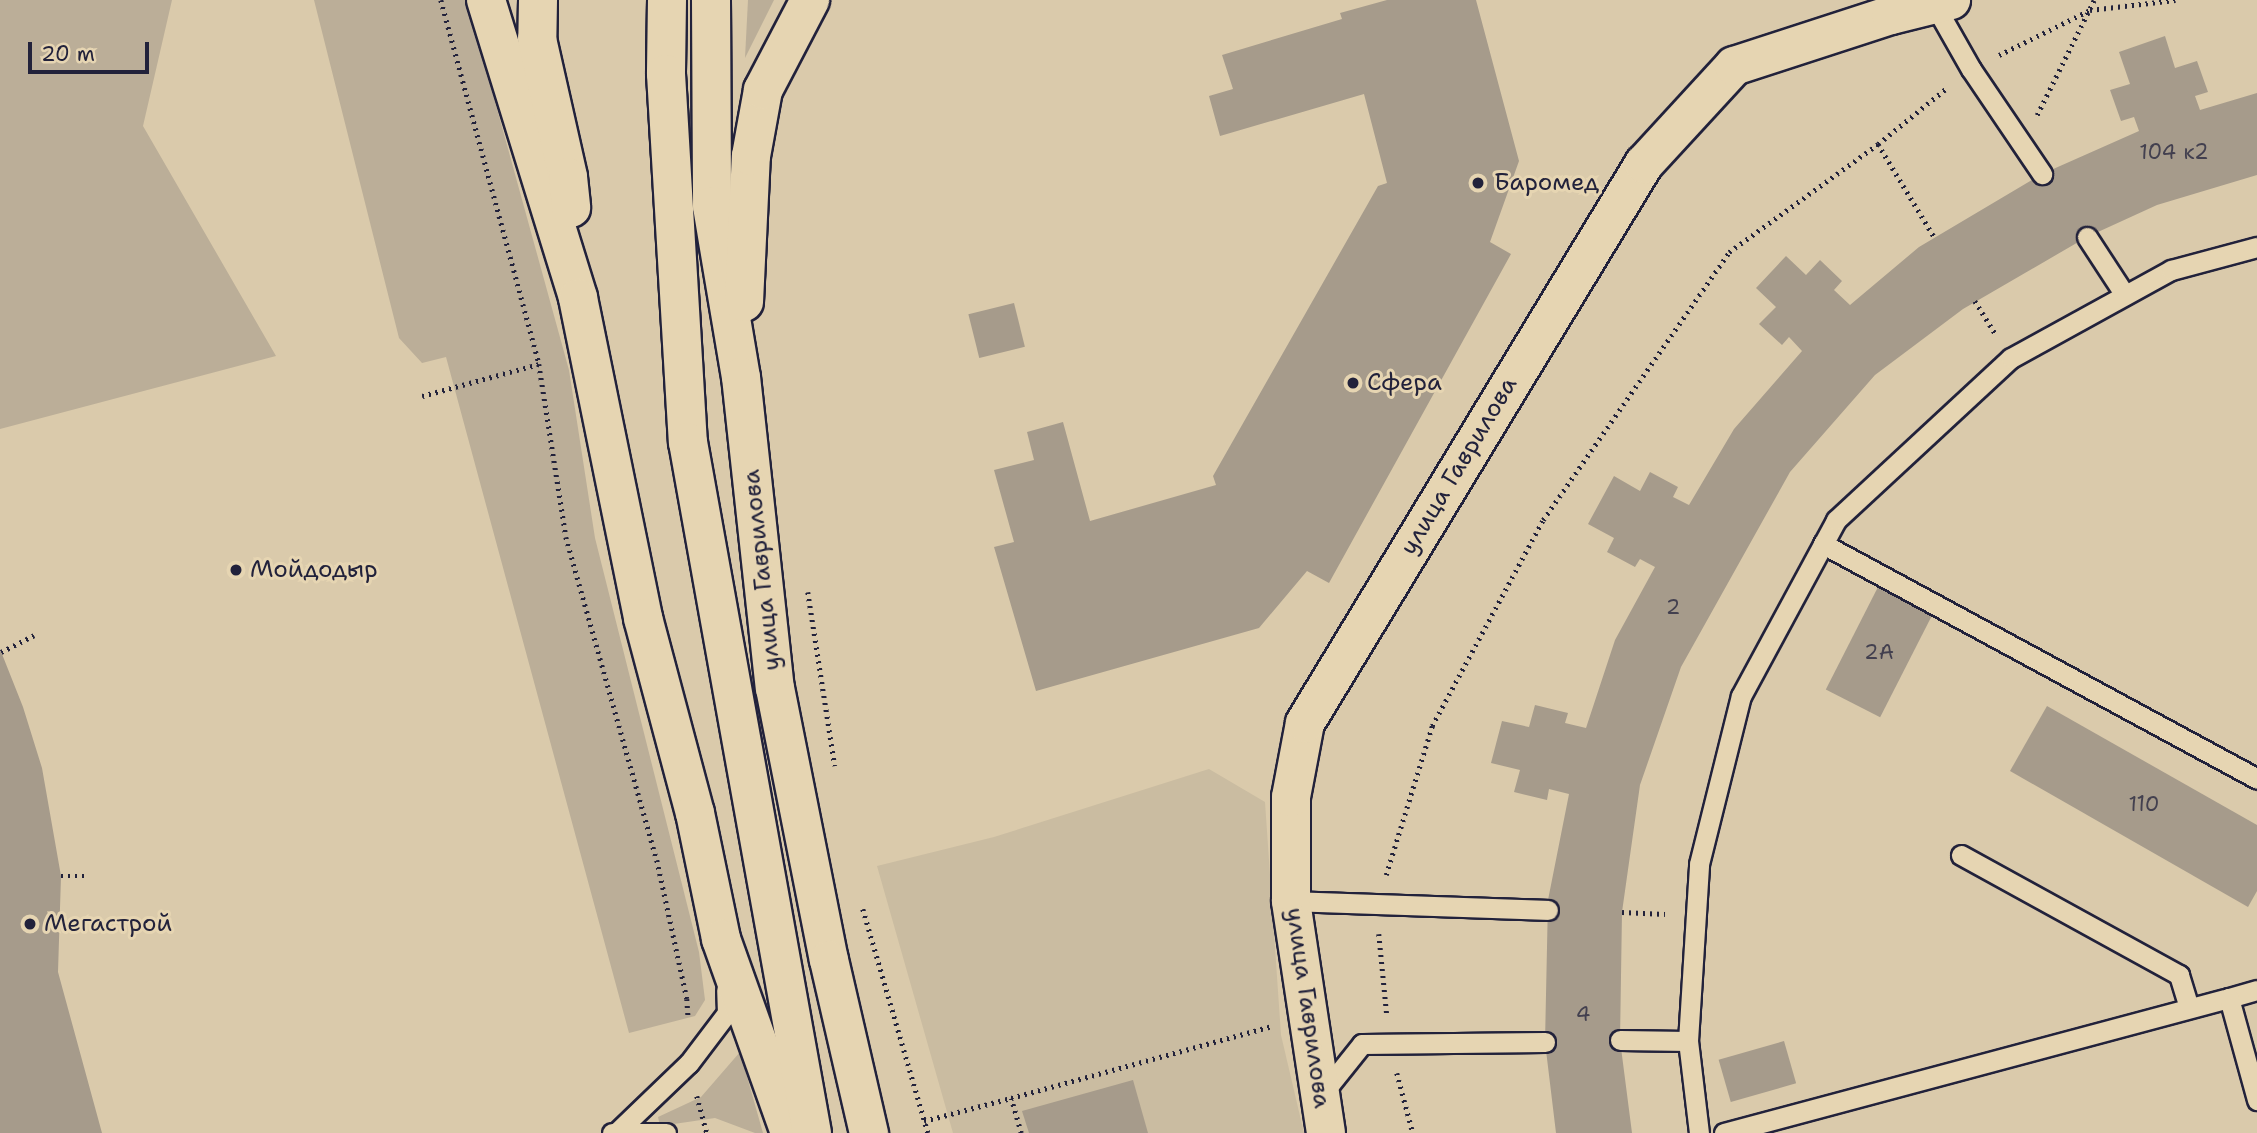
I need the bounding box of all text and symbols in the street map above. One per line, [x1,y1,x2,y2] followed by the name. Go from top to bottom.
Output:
[32,28,152,72] scale bar
[41,40,95,68] text: 20 m
[2139,139,2209,165] house number: 104 к2
[1494,169,1599,197] place label: Баромед
[1468,173,1488,193] marker: Баромед
[1367,369,1442,397] place label: Сфера
[1395,372,1523,560] street label: улица Гаврилова
[1345,375,1361,391] marker: Сфера
[737,468,787,672] street label: улица Гаврилова
[250,556,378,584] place label: Мойдодыр
[228,562,244,578] marker: Мойдодыр
[1666,594,1680,620] house number: 2
[1864,639,1894,665] house number: 2А
[2129,791,2159,817] house number: 110
[1280,906,1336,1110] street label: улица Гаврилова
[44,910,172,938] place label: Мегастрой
[22,916,38,932] marker: Мегастрой
[1576,1001,1590,1027] house number: 4

